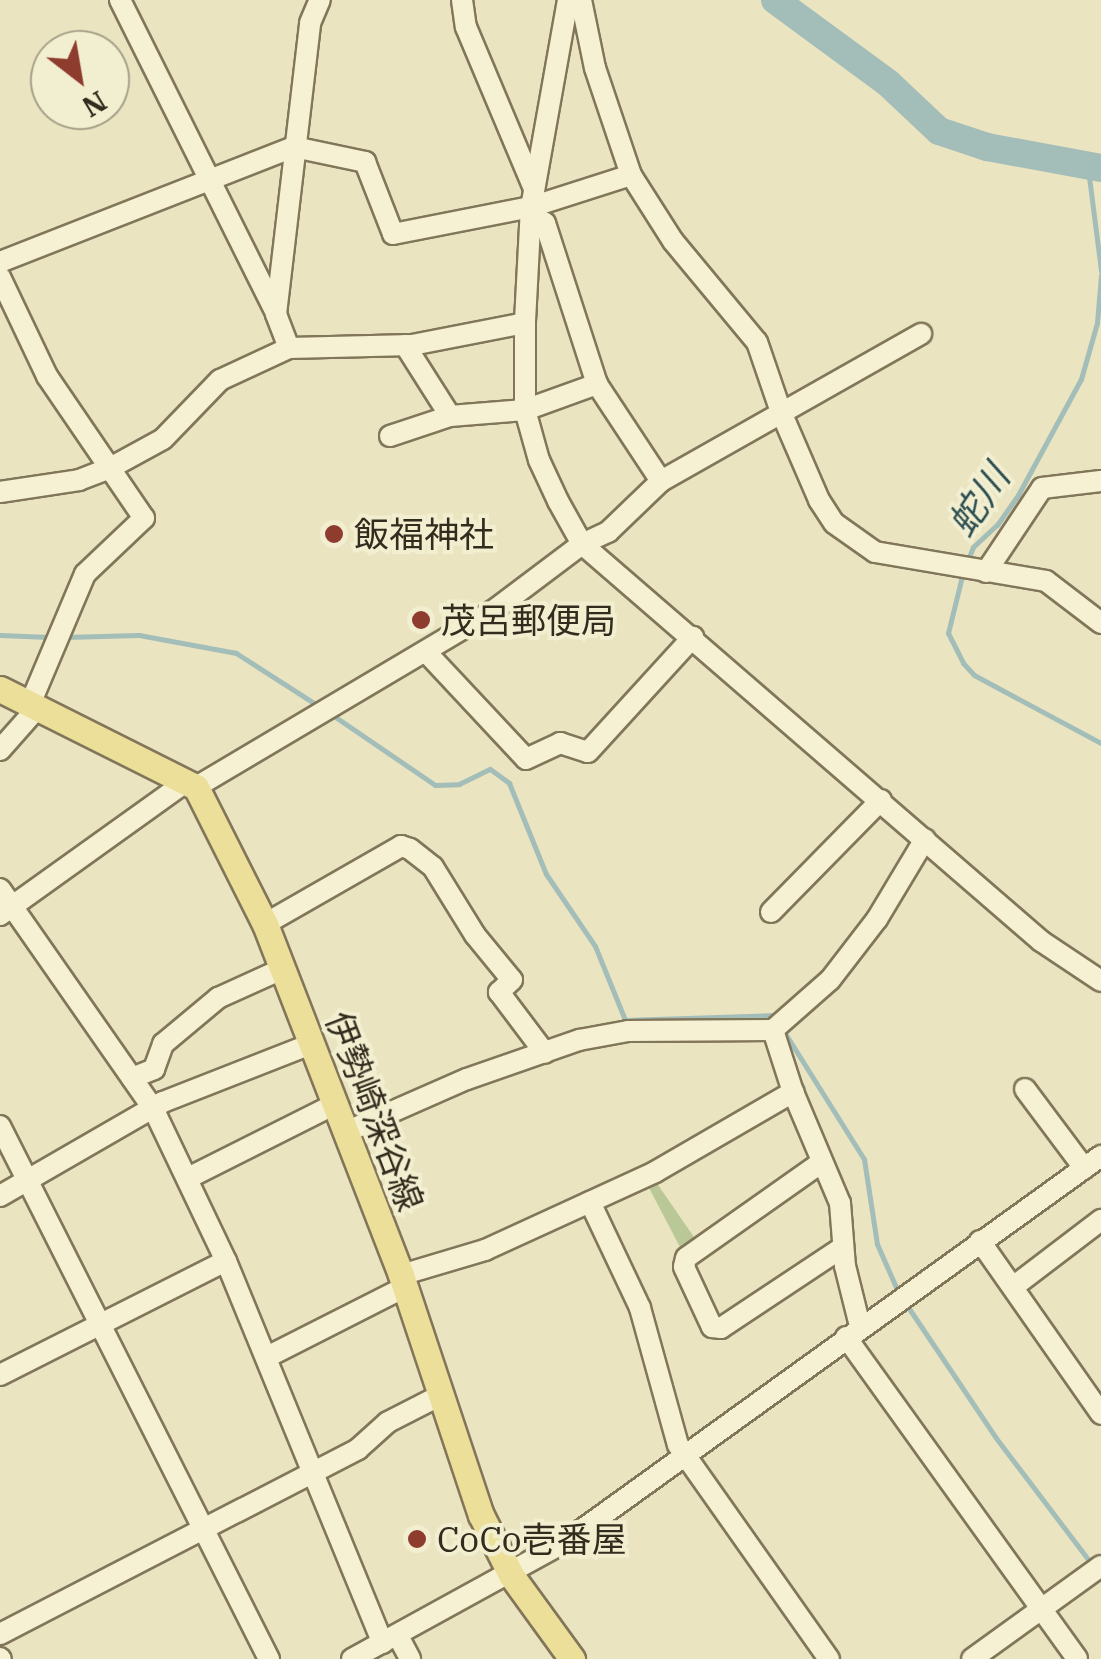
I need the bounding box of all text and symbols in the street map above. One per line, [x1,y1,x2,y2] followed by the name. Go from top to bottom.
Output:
[30,30,130,130] north arrow
[76,83,114,126] text: N
[938,456,1018,544] water label: 蛇川
[354,513,494,555] place label: 飯福神社
[323,523,345,545] marker: 飯福神社
[441,599,616,641] place label: 茂呂郵便局
[410,609,432,631] marker: 茂呂郵便局
[318,1005,432,1217] street label: 伊勢崎深谷線
[437,1518,627,1560] place label: CoCo壱番屋
[406,1528,428,1550] marker: CoCo壱番屋

